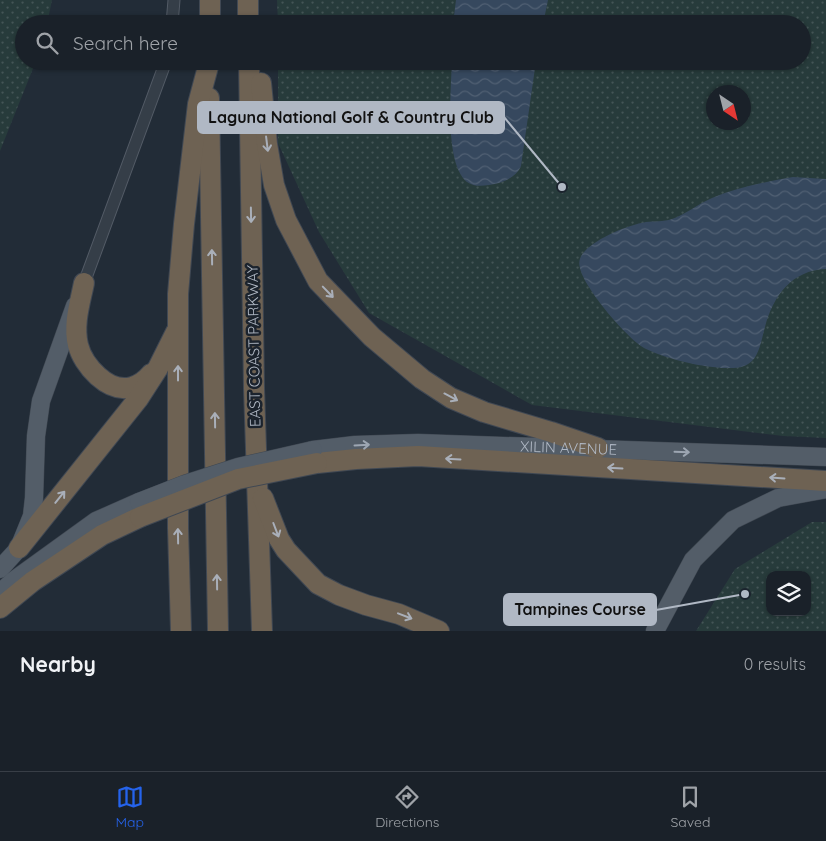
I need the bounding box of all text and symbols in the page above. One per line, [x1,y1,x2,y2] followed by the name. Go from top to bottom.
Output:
[15,15,811,70] search box
[33,29,61,57] icon: search
[73,31,178,55] text: Search here
[706,85,751,130] north arrow
[198,102,504,133] callout: Laguna National Golf & Country Club
[208,107,494,127] text: Laguna National Golf & Country Club
[262,136,272,152] one-way arrow
[246,206,256,223] one-way arrow
[207,250,217,266] one-way arrow
[243,264,264,427] street label: EAST COAST PARKWAY
[322,286,334,298] one-way arrow
[173,366,183,382] one-way arrow
[443,393,458,403] one-way arrow
[210,412,220,428] one-way arrow
[520,437,617,459] street label: XILIN AVENUE
[353,441,369,450] one-way arrow
[673,447,689,456] one-way arrow
[445,454,461,463] one-way arrow
[607,464,623,473] one-way arrow
[770,474,786,483] one-way arrow
[55,490,66,503] one-way arrow
[272,522,281,537] one-way arrow
[173,528,183,544] one-way arrow
[766,571,811,616] map controls
[766,571,811,616] button: layers
[213,575,222,591] one-way arrow
[504,594,656,625] callout: Tampines Course
[514,599,646,619] text: Tampines Course
[397,612,412,622] one-way arrow
[20,651,96,677] text: Nearby
[744,654,806,674] text: 0 results
[116,783,144,831] tab: Map
[375,783,439,831] tab: Directions
[670,783,710,831] tab: Saved

